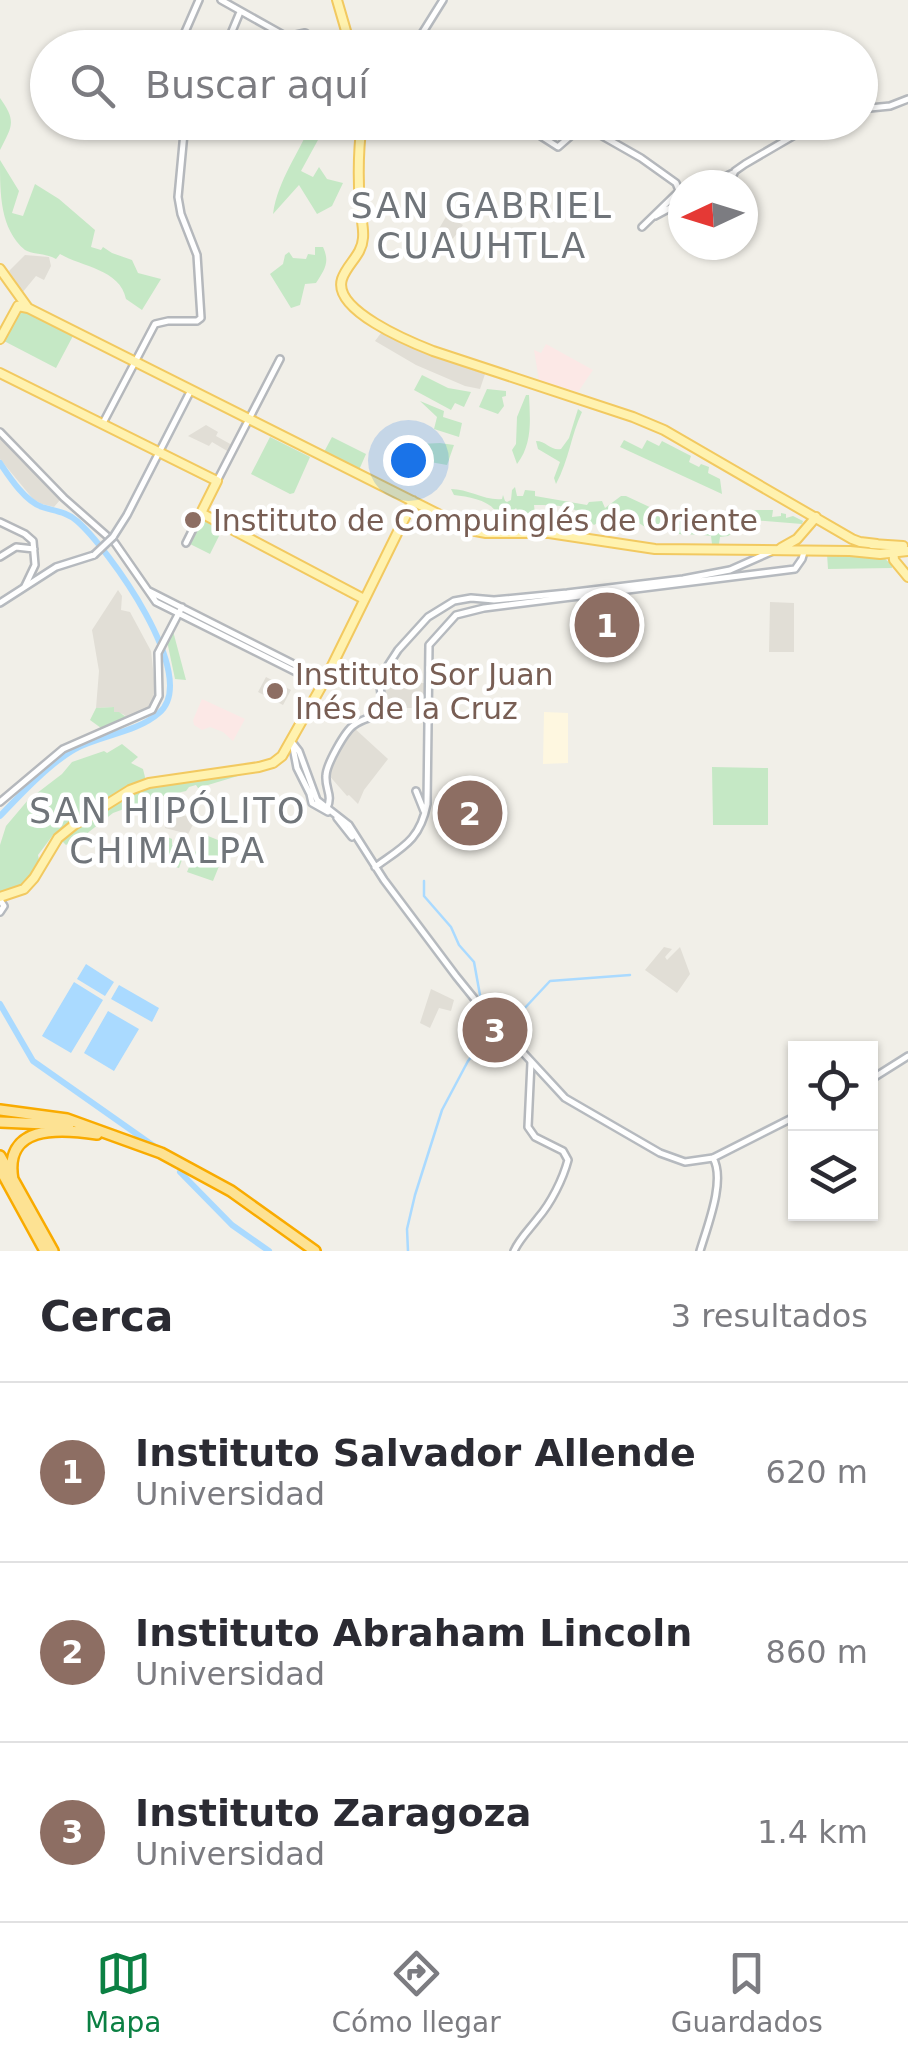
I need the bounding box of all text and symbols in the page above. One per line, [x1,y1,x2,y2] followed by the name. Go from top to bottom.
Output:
[30,30,878,140] search box
[65,58,120,113] icon: search
[145,63,369,107] text: Buscar aquí
[668,170,758,260] north arrow
[351,186,613,266] district label: SAN GABRIEL CUAUHTLA
[383,435,434,486] your location
[213,503,758,538] place label: Instituto de Compuinglés de Oriente
[182,509,204,531] marker: Instituto de Compuinglés de Oriente
[574,588,640,662] pin: 1
[295,657,554,726] place label: Instituto Sor Juan Inés de la Cruz
[264,680,286,702] marker: Instituto Sor Juan Inés de la Cruz
[438,776,502,850] pin: 2
[29,790,307,871] district label: SAN HIPÓLITO CHIMALPA
[462,992,528,1068] pin: 3
[788,1041,878,1221] map controls
[788,1041,878,1131] button: locate
[788,1131,878,1221] button: layers
[40,1292,173,1341] text: Cerca
[671,1297,868,1335] text: 3 resultados
[135,1431,696,1475] text: Instituto Salvador Allende
[61,1453,84,1491] text: 1
[766,1453,868,1491] text: 620 m
[135,1475,325,1513] text: Universidad
[135,1611,692,1655] text: Instituto Abraham Lincoln
[61,1633,84,1671] text: 2
[766,1633,868,1671] text: 860 m
[135,1655,325,1693] text: Universidad
[135,1791,531,1835] text: Instituto Zaragoza
[61,1813,84,1851] text: 3
[757,1813,868,1851] text: 1.4 km
[135,1835,325,1873] text: Universidad
[85,1946,161,2039] tab: Mapa
[331,1946,501,2039] tab: Cómo llegar
[671,1946,823,2039] tab: Guardados

